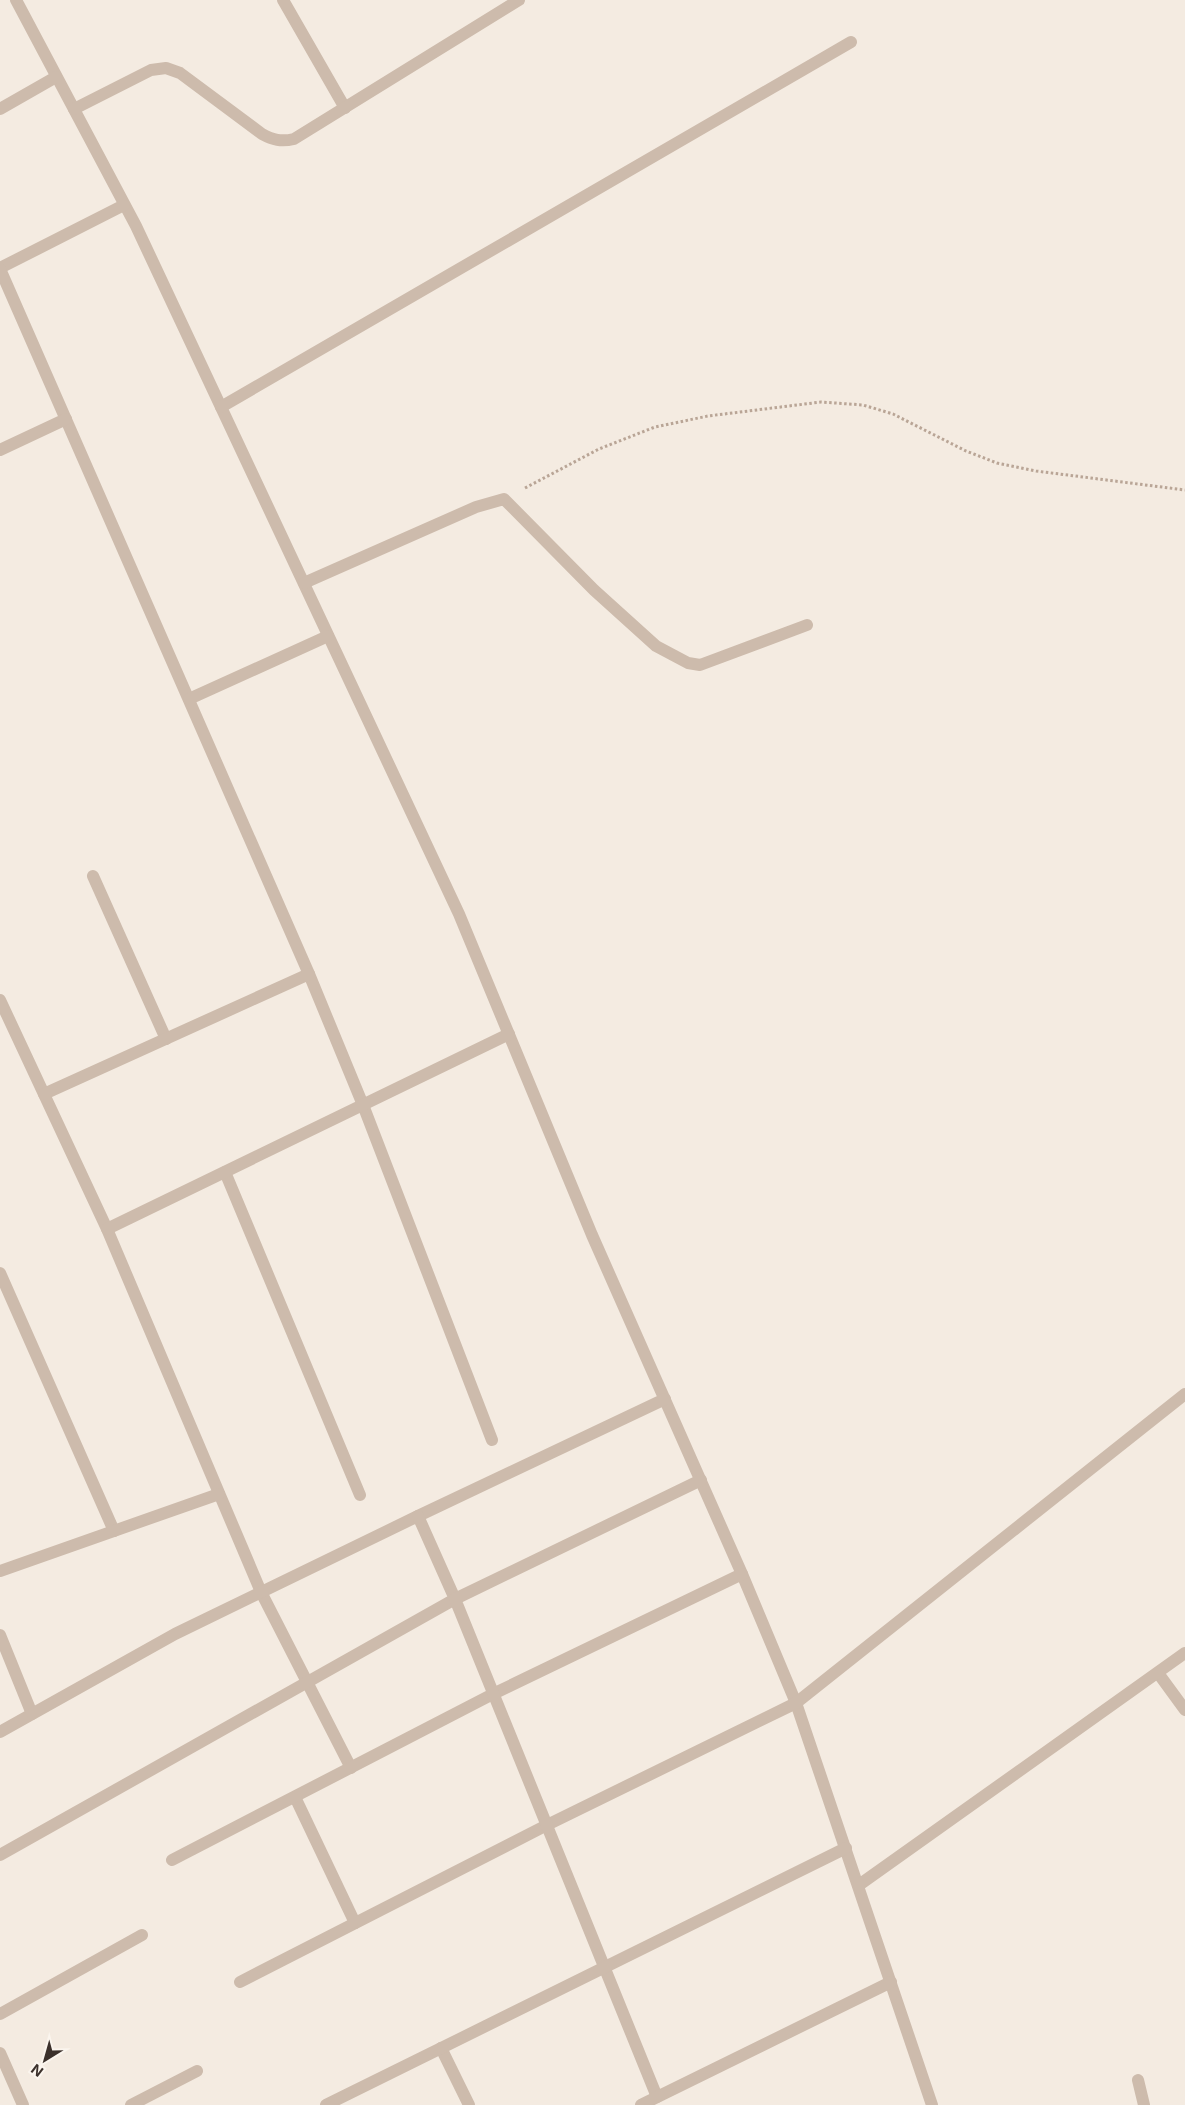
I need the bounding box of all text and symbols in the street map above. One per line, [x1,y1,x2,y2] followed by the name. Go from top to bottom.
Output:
[20,2035,70,2085] north arrow
[27,2061,46,2081] text: N

